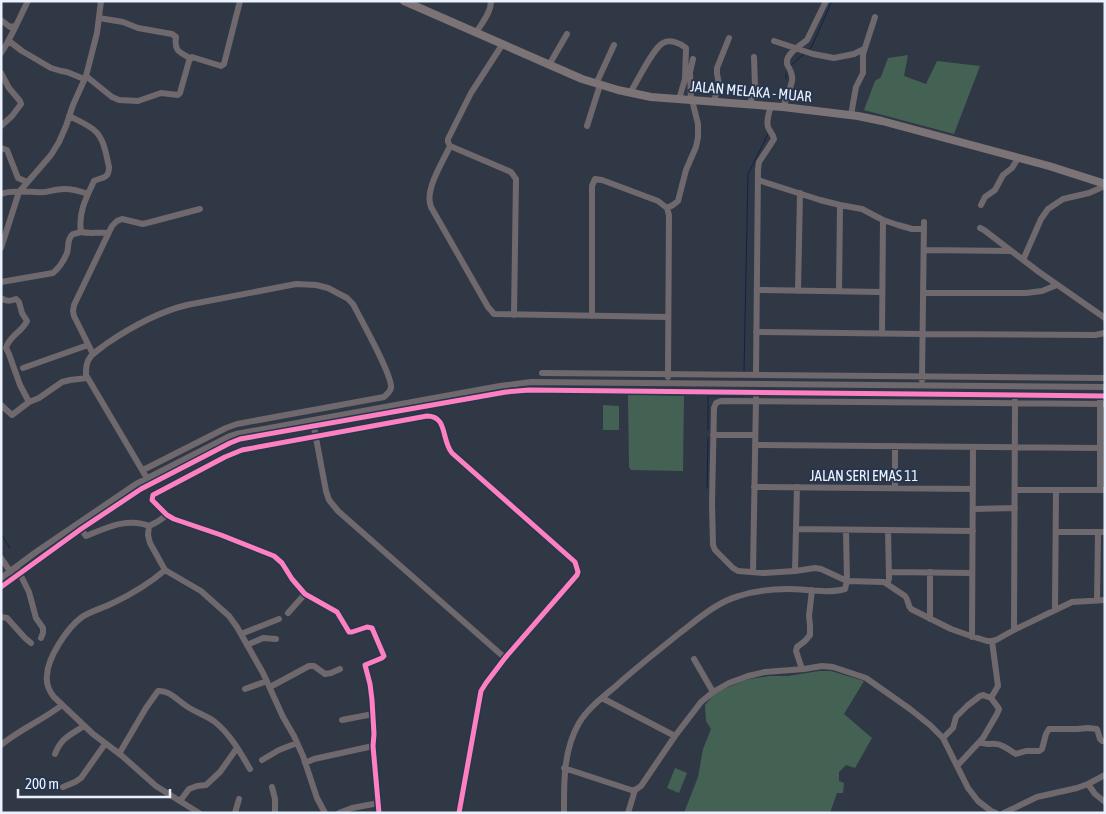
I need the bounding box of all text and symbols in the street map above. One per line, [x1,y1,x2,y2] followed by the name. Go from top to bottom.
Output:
[689,77,813,105] street label: JALAN MELAKA - MUAR
[810,467,918,484] street label: JALAN SERI EMAS 11
[18,766,170,798] scale bar
[25,775,59,792] text: 200 m

